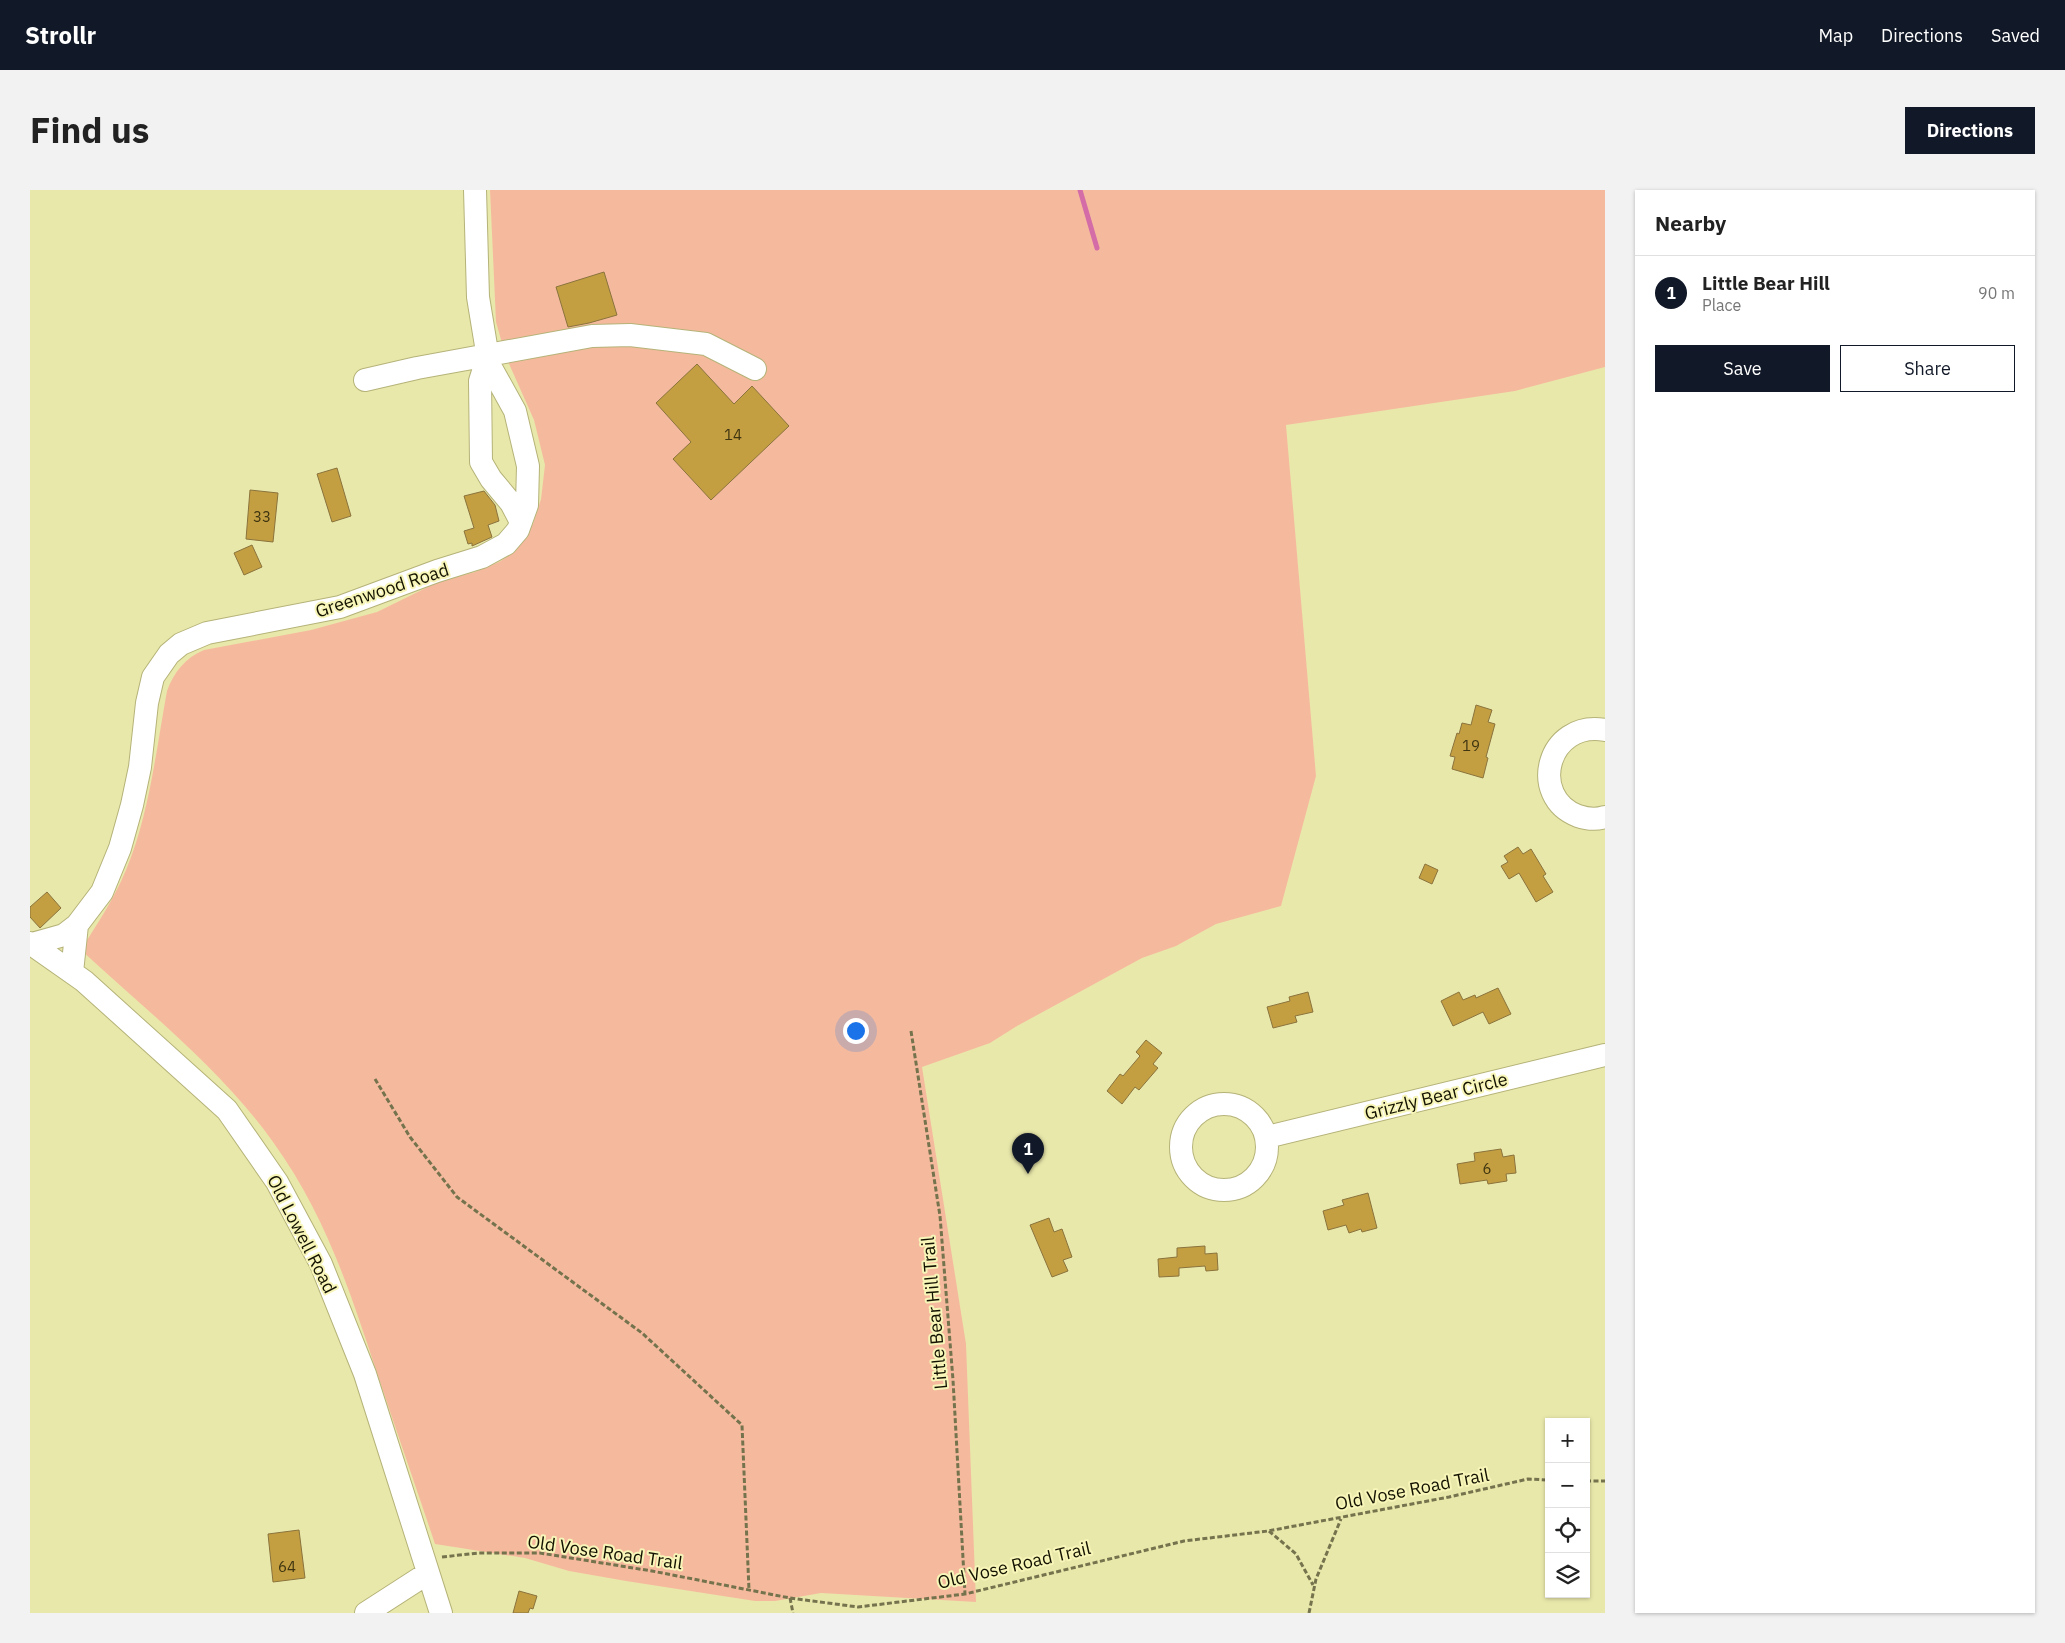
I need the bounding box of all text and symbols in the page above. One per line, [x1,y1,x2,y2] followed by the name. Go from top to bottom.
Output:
[25,19,96,51] text: Strollr
[1818,24,1853,47] text: Map
[1881,24,1963,47] text: Directions
[1991,24,2040,47] text: Saved
[30,107,149,153] text: Find us
[1905,107,2035,154] button: Directions
[1655,209,1726,237] text: Nearby
[1702,271,1830,295] text: Little Bear Hill
[1666,283,1676,303] text: 1
[1978,283,2015,303] text: 90 m
[1702,295,1741,315] text: Place
[1655,345,1830,392] button: Save
[1840,345,2015,392] button: Share
[724,425,742,444] house number: 14
[253,507,271,526] house number: 33
[312,558,452,622] street label: Greenwood Road
[1462,736,1480,755] house number: 19
[843,1018,869,1044] your location
[1362,1067,1510,1125] street label: Grizzly Bear Circle
[1012,1133,1044,1174] pin: 1
[1482,1159,1492,1178] house number: 6
[262,1171,342,1297] street label: Old Lowell Road
[916,1236,952,1390] street label: Little Bear Hill Trail
[1545,1418,1590,1598] map controls
[1545,1418,1590,1463] button: +
[1333,1463,1491,1515] street label: Old Vose Road Trail
[1545,1463,1590,1508] button: −
[1545,1508,1590,1553] button: locate
[526,1530,684,1574] street label: Old Vose Road Trail
[935,1536,1093,1594] street label: Old Vose Road Trail
[1545,1553,1590,1598] button: layers
[278,1557,296,1576] house number: 64

